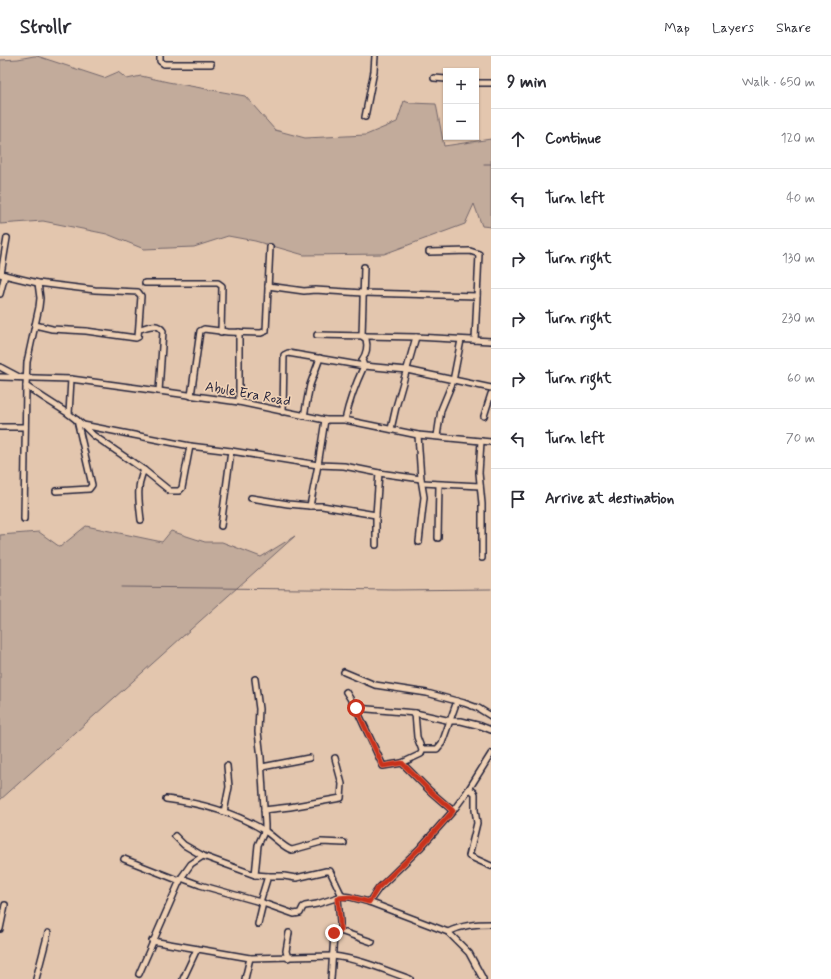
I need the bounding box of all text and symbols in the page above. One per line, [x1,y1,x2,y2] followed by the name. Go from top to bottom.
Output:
[20,15,71,40] text: Strollr
[664,19,690,37] text: Map
[712,19,754,37] text: Layers
[776,19,811,37] text: Share
[443,68,479,140] map controls
[443,68,479,104] button: +
[507,71,547,93] text: 9 min
[742,74,815,91] text: Walk · 650 m
[443,104,479,140] button: −
[507,128,529,150] icon: ahead
[545,129,601,149] text: Continue
[781,130,815,147] text: 120 m
[507,188,529,210] icon: left
[545,189,605,209] text: Turn left
[786,190,815,207] text: 40 m
[507,248,529,270] icon: right
[545,249,612,269] text: Turn right
[782,250,815,267] text: 130 m
[507,308,529,330] icon: right
[545,309,612,329] text: Turn right
[781,310,815,327] text: 230 m
[507,368,529,390] icon: right
[545,369,612,389] text: Turn right
[787,370,815,387] text: 60 m
[204,378,292,410] street label: Abule Era Road
[507,428,529,450] icon: left
[545,429,605,449] text: Turn left
[786,430,815,447] text: 70 m
[507,488,529,510] icon: arrive
[545,489,674,509] text: Arrive at destination
[347,699,365,717] route start
[325,924,343,942] route end

